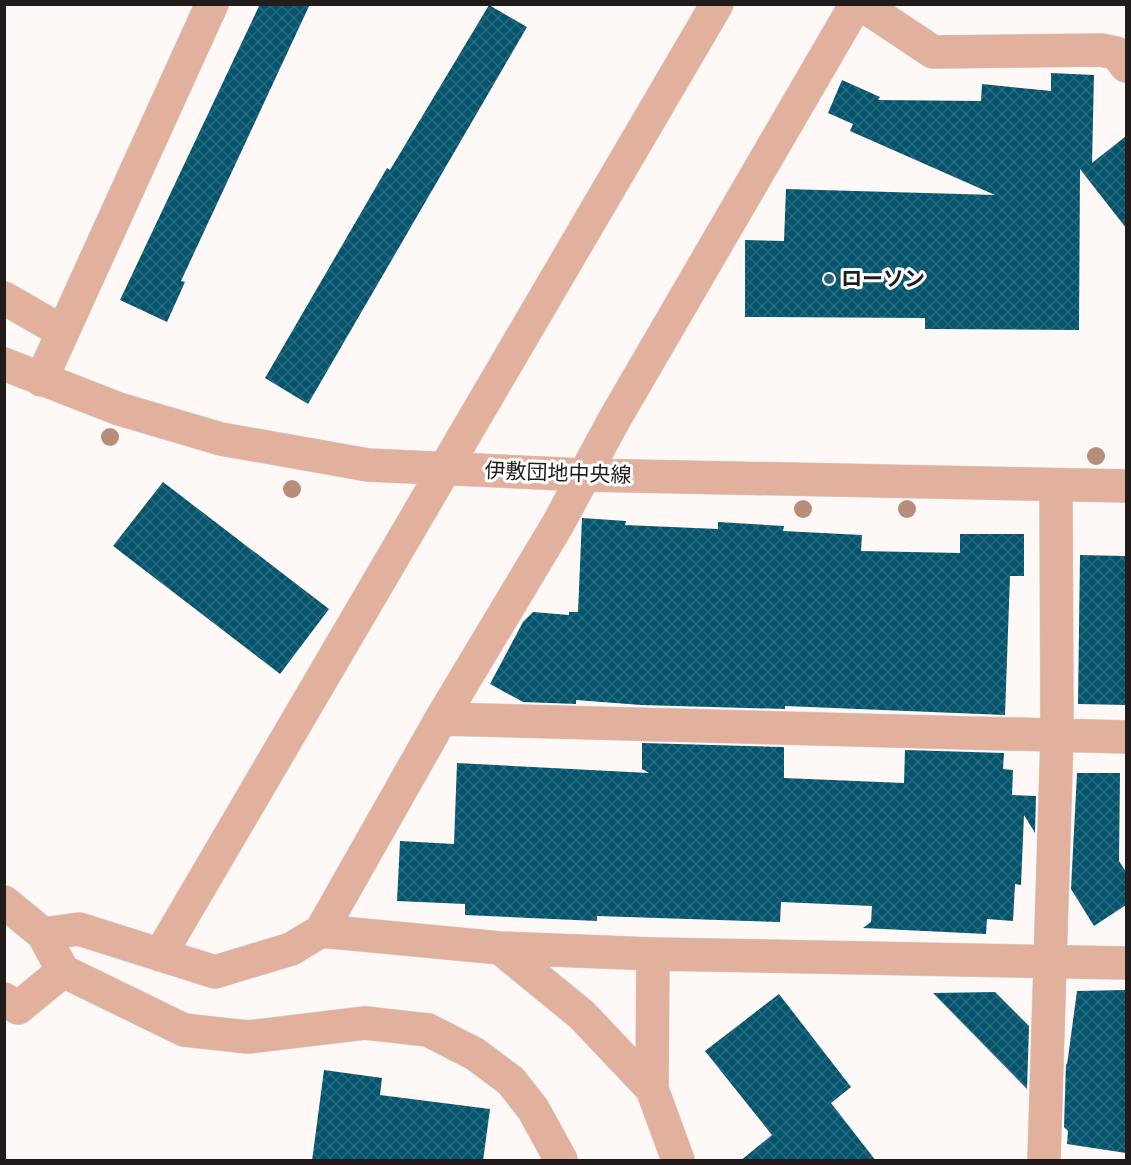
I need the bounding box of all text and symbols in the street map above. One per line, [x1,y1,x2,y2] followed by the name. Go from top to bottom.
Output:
[841,267,925,291] place label: ローソン
[822,272,836,286] marker: ローソン
[484,458,632,488] street label: 伊敷団地中央線

